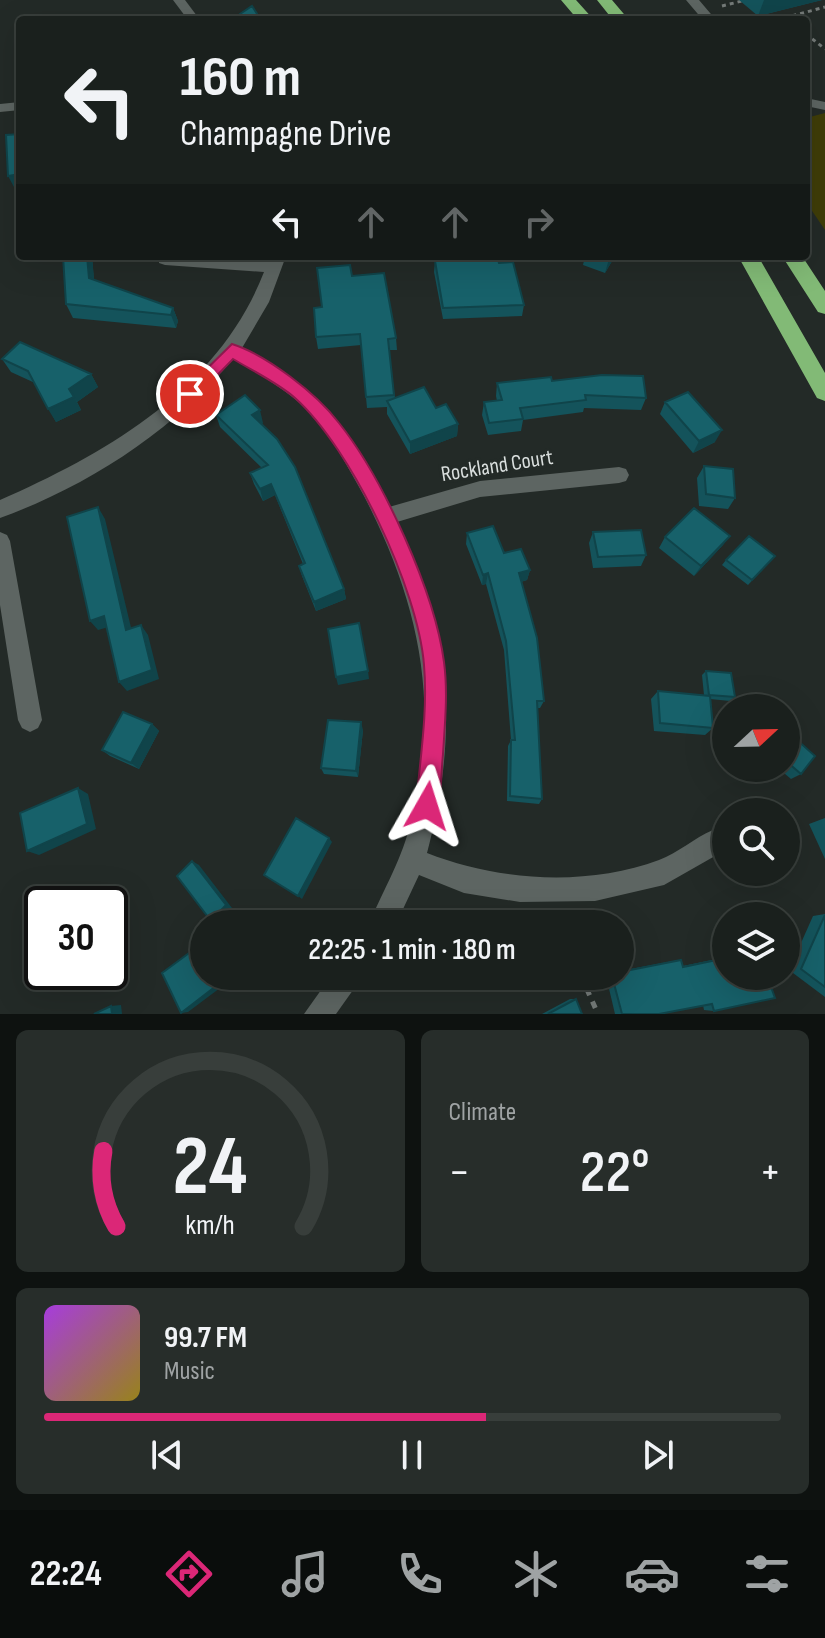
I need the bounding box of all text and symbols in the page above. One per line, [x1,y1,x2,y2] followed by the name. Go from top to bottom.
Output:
[180,45,301,112] text: 160 m
[48,48,152,152] icon: left
[180,113,391,156] text: Champagne Drive
[265,200,309,244] icon: left
[349,200,393,244] icon: ahead
[433,200,477,244] icon: ahead
[517,200,561,244] icon: right
[156,360,224,428] pin
[168,372,212,416] icon: arrive
[439,444,555,488] street label: Rockland Court
[712,694,800,782] north arrow
[712,694,800,990] map controls
[385,764,469,848] position arrow
[712,798,800,886] button: search
[24,886,128,990] speed limit sign: 30
[712,902,800,990] button: layers
[308,932,516,968] text: 22:25 · 1 min · 180 m
[449,1097,516,1128] text: Climate
[173,1118,248,1218] text: 24
[580,1137,650,1209] text: 22°
[449,1146,470,1199] text: −
[759,1146,781,1199] text: +
[186,1208,235,1243] text: km/h
[164,1320,247,1356] text: 99.7 FM
[164,1356,215,1387] text: Music
[145,1433,189,1477] icon: previous
[390,1433,434,1477] icon: pause
[636,1433,680,1477] icon: next
[161,1546,217,1602] icon: directions
[277,1546,333,1602] icon: music
[392,1546,448,1602] icon: phone
[508,1546,564,1602] icon: climate
[624,1546,680,1602] icon: car
[739,1546,795,1602] icon: filters
[30,1553,102,1596] text: 22:24

